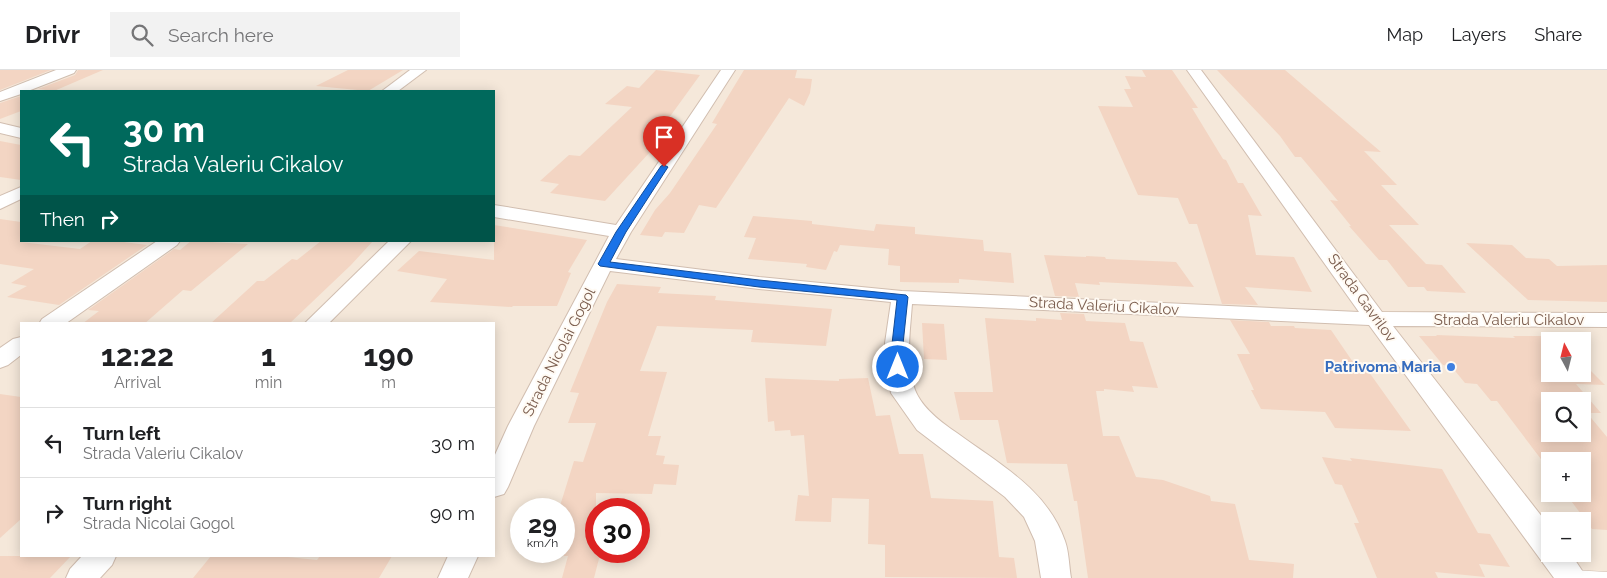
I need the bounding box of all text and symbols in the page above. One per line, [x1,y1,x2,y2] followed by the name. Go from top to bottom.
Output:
[110,12,460,57] search box
[25,20,80,49] text: Drivr
[128,21,156,49] icon: search
[168,24,274,46] text: Search here
[1387,24,1423,45] text: Map
[1451,24,1506,45] text: Layers
[1534,24,1582,45] text: Share
[123,109,205,150] text: 30 m
[40,110,105,175] icon: left
[643,116,685,167] pin
[650,123,678,151] icon: arrive
[123,151,344,177] text: Strada Valeriu Cikalov
[95,205,123,233] icon: right
[40,208,85,230] text: Then
[1324,250,1400,346] street label: Strada Gavrilov
[519,284,600,419] street label: Strada Nicolai Gogol
[1028,293,1180,319] street label: Strada Valeriu Cikalov
[1434,311,1584,329] street label: Strada Valeriu Cikalov
[1541,332,1591,382] north arrow
[1541,332,1591,562] map controls
[101,338,174,373] text: 12:22
[261,338,276,373] text: 1
[363,338,414,373] text: 190
[871,340,923,392] position arrow
[1325,358,1441,376] place label: Patrivoma Maria
[1445,361,1457,373] marker: Patrivoma Maria
[114,373,161,392] text: Arrival
[255,373,282,392] text: min
[381,373,396,392] text: m
[1541,392,1591,442] button: search
[83,422,160,444] text: Turn left
[40,429,68,457] icon: left
[431,432,475,454] text: 30 m
[83,444,243,463] text: Strada Valeriu Cikalov
[1541,452,1591,502] button: +
[83,492,172,514] text: Turn right
[585,498,650,563] speed limit sign: 30
[40,499,68,527] icon: right
[430,502,475,524] text: 90 m
[528,509,557,539] text: 29
[1541,512,1591,562] button: −
[83,514,234,533] text: Strada Nicolai Gogol
[527,536,558,550] text: km/h

